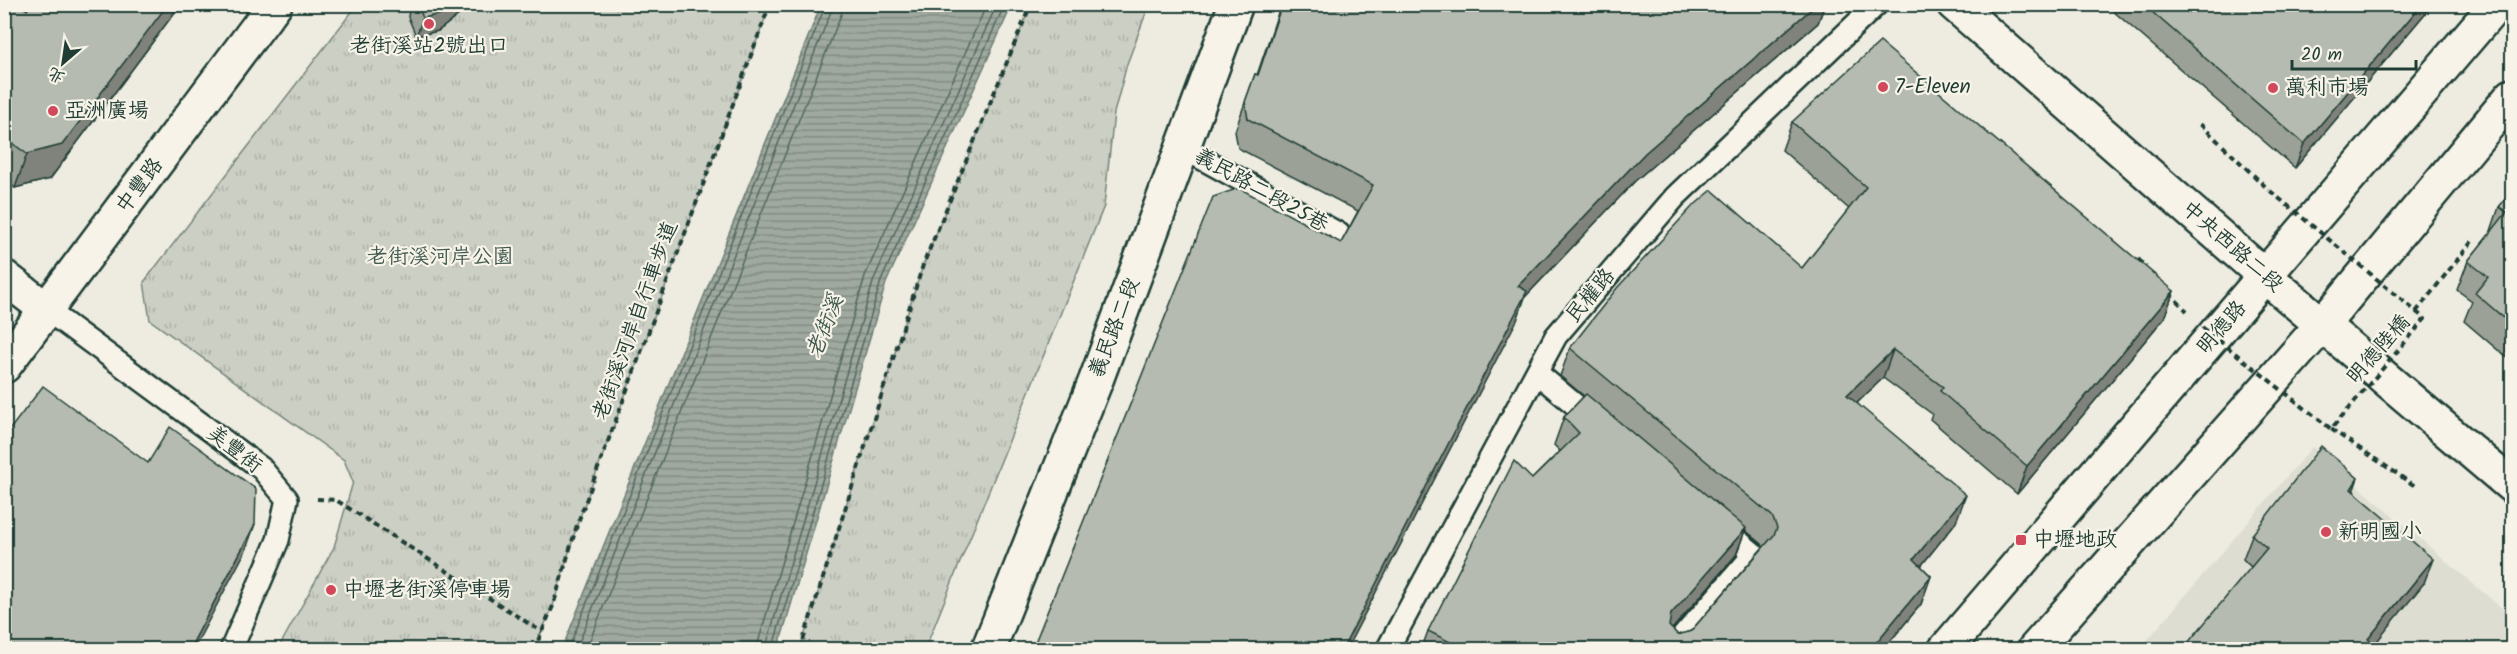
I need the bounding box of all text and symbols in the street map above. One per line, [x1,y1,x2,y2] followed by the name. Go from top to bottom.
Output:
[422,17,436,31] marker: 老街溪站2號出口
[349,30,509,63] place label: 老街溪站2號出口
[33,33,93,93] north arrow
[2292,33,2416,71] scale bar
[2301,41,2342,70] text: 20 m
[43,60,70,90] text: 北
[1895,71,1971,104] place label: 7-Eleven
[2285,72,2369,105] place label: 萬利市場
[1876,80,1890,94] marker: 7-Eleven
[2266,81,2280,95] marker: 萬利市場
[65,95,149,128] place label: 亞洲廣場
[46,104,60,118] marker: 亞洲廣場
[1188,140,1334,242] street label: 義民路二段25巷
[108,151,172,221] street label: 中豐路
[2174,193,2290,301] street label: 中央西路二段
[585,217,687,425] street label: 老街溪河岸自行車步道
[367,241,514,274] park label: 老街溪河岸公園
[1558,261,1624,331] street label: 民權路
[1081,273,1149,383] street label: 義民路二段
[798,289,855,364] water label: 老街溪
[2189,293,2255,363] street label: 明德路
[2339,307,2419,393] street label: 明德陸橋
[199,418,269,482] street label: 美豐街
[2338,516,2422,549] place label: 新明國小
[2033,524,2117,557] place label: 中壢地政
[2319,525,2333,539] marker: 新明國小
[2014,533,2028,547] marker: 中壢地政
[343,574,511,607] place label: 中壢老街溪停車場
[324,583,338,597] marker: 中壢老街溪停車場

